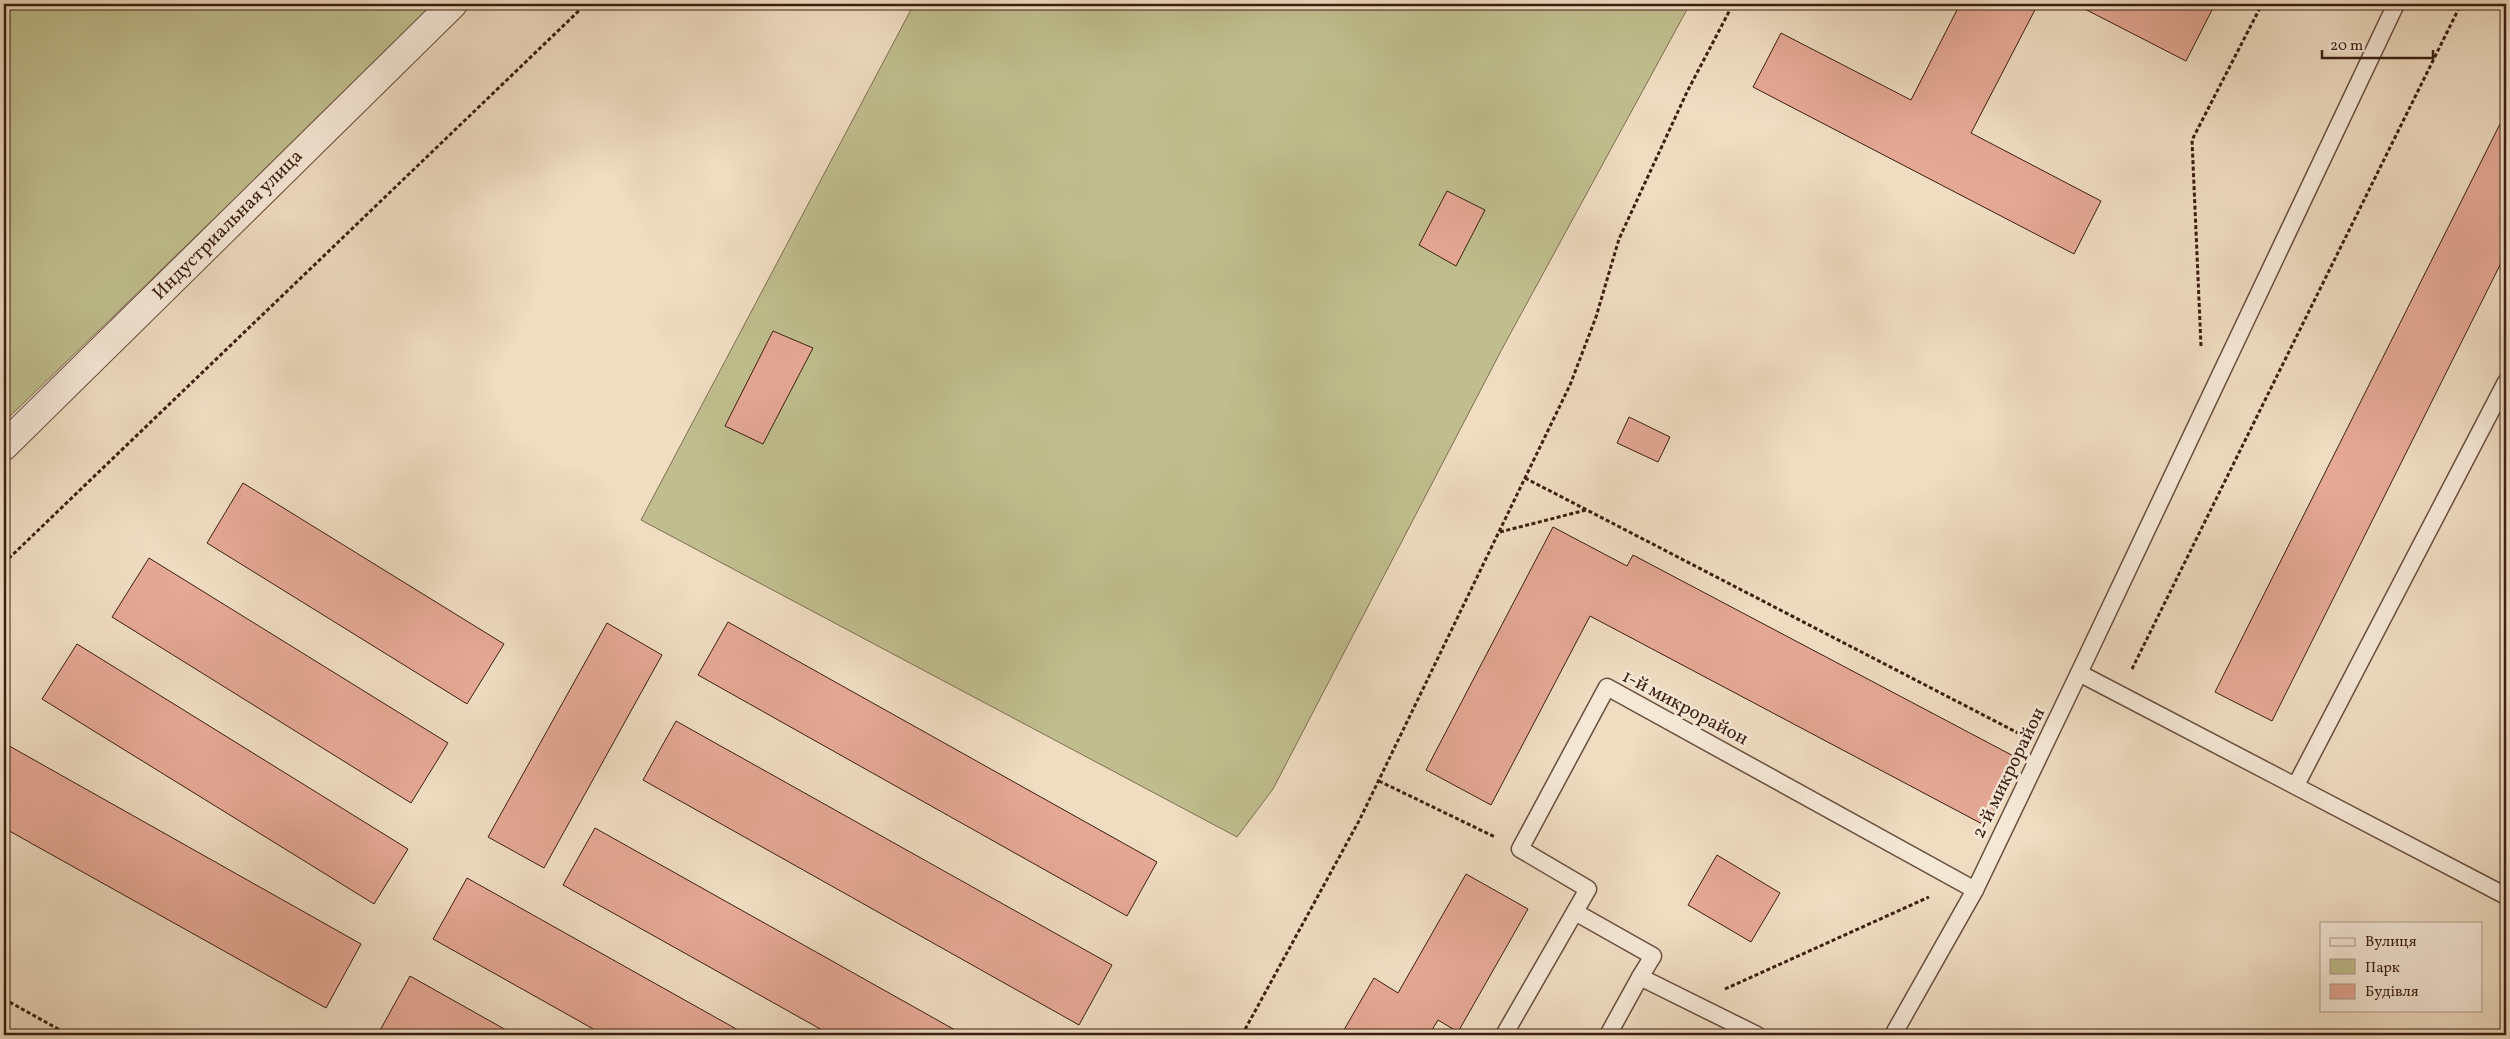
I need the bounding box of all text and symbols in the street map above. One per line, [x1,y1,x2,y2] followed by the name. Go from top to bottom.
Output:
[2322,28,2434,60] scale bar
[2330,36,2363,57] text: 20 m
[147,144,309,306] street label: Индустриальная улица
[1617,664,1753,752] street label: 1-й микрорайон
[1966,703,2052,843] street label: 2-й микрорайон
[2320,922,2482,1012] legend
[2365,932,2417,953] text: Вулиця
[2365,958,2400,979] text: Парк
[2365,982,2419,1003] text: Будівля

